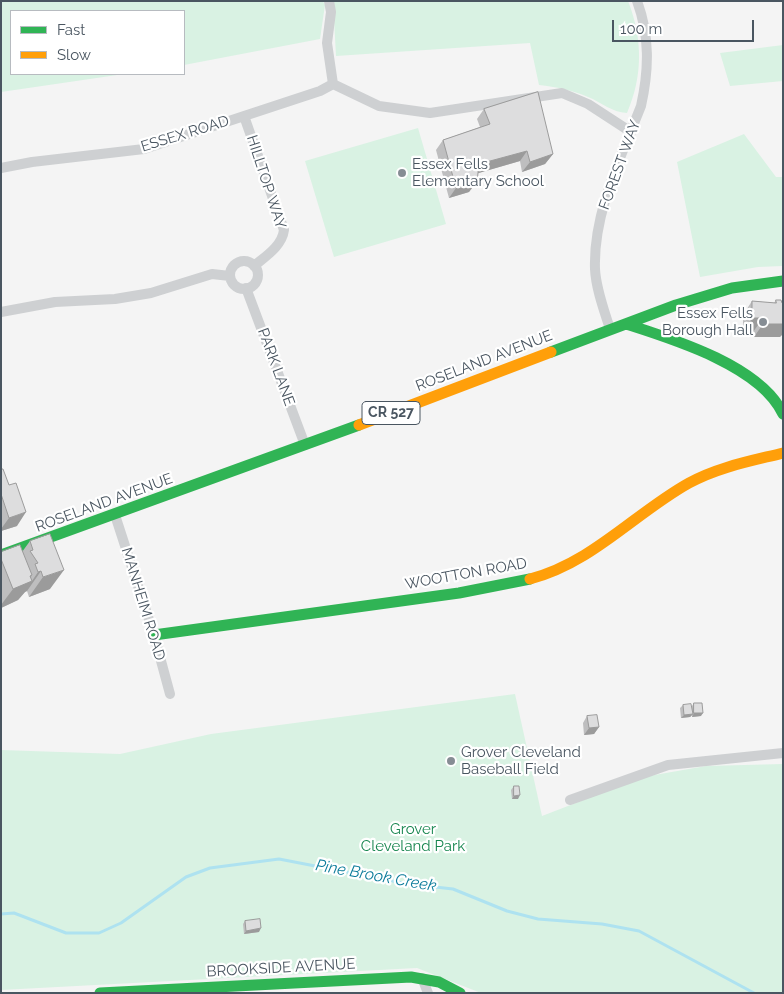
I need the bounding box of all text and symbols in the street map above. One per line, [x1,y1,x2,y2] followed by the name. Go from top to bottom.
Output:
[10,10,185,75] legend
[614,10,756,42] scale bar
[620,20,662,38] text: 100 m
[57,21,85,39] text: Fast
[57,46,91,64] text: Slow
[139,112,231,156] street label: ESSEX ROAD
[595,118,645,212] street label: FOREST WAY
[242,133,290,231] street label: HILLTOP WAY
[412,155,544,190] place label: Essex Fells Elementary School
[396,167,408,179] marker: Essex Fells Elementary School
[662,304,753,339] place label: Essex Fells Borough Hall
[757,316,769,328] marker: Essex Fells Borough Hall
[254,326,298,408] street label: PARK LANE
[413,327,555,395] street label: ROSELAND AVENUE
[362,402,420,424] road number: CR 527
[33,470,175,536] street label: ROSELAND AVENUE
[117,545,169,663] street label: MANHEIM ROAD
[404,554,528,594] street label: WOOTTON ROAD
[461,743,581,778] place label: Grover Cleveland Baseball Field
[445,755,457,767] marker: Grover Cleveland Baseball Field
[361,820,465,855] park label: Grover Cleveland Park
[314,856,438,896] water label: Pine Brook Creek
[206,955,356,981] street label: BROOKSIDE AVENUE

